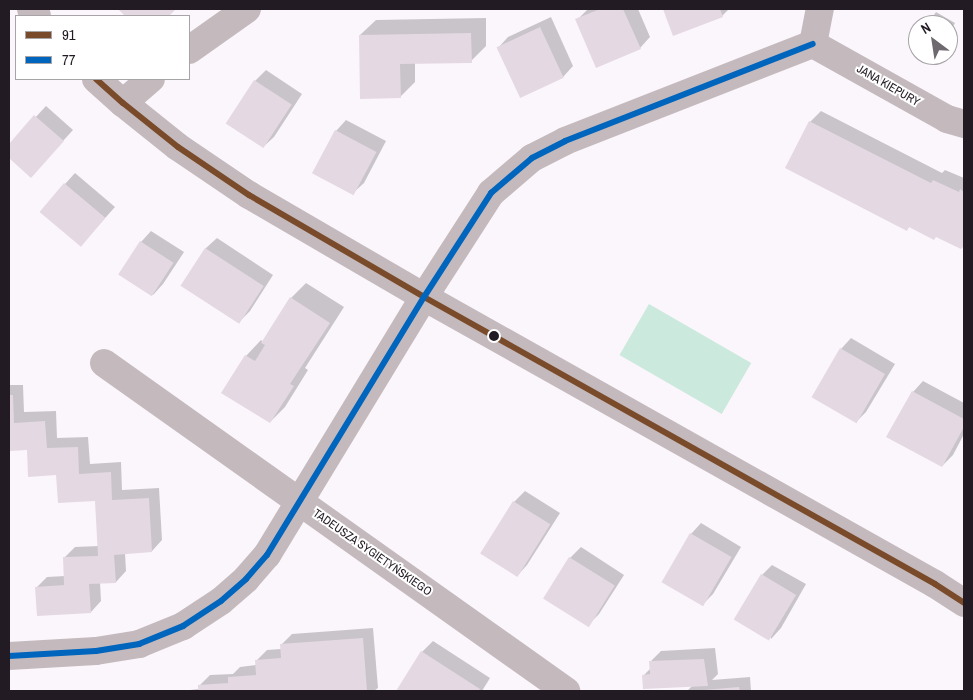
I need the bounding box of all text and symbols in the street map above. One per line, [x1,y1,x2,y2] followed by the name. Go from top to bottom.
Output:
[15,15,190,80] legend
[908,15,958,65] north arrow
[918,18,934,38] text: N
[62,24,76,45] text: 91
[62,49,76,70] text: 77
[854,62,922,110] street label: JANA KIEPURY
[489,331,499,341] unlabelled marker
[310,506,434,600] street label: TADEUSZA SYGIETYŃSKIEGO

